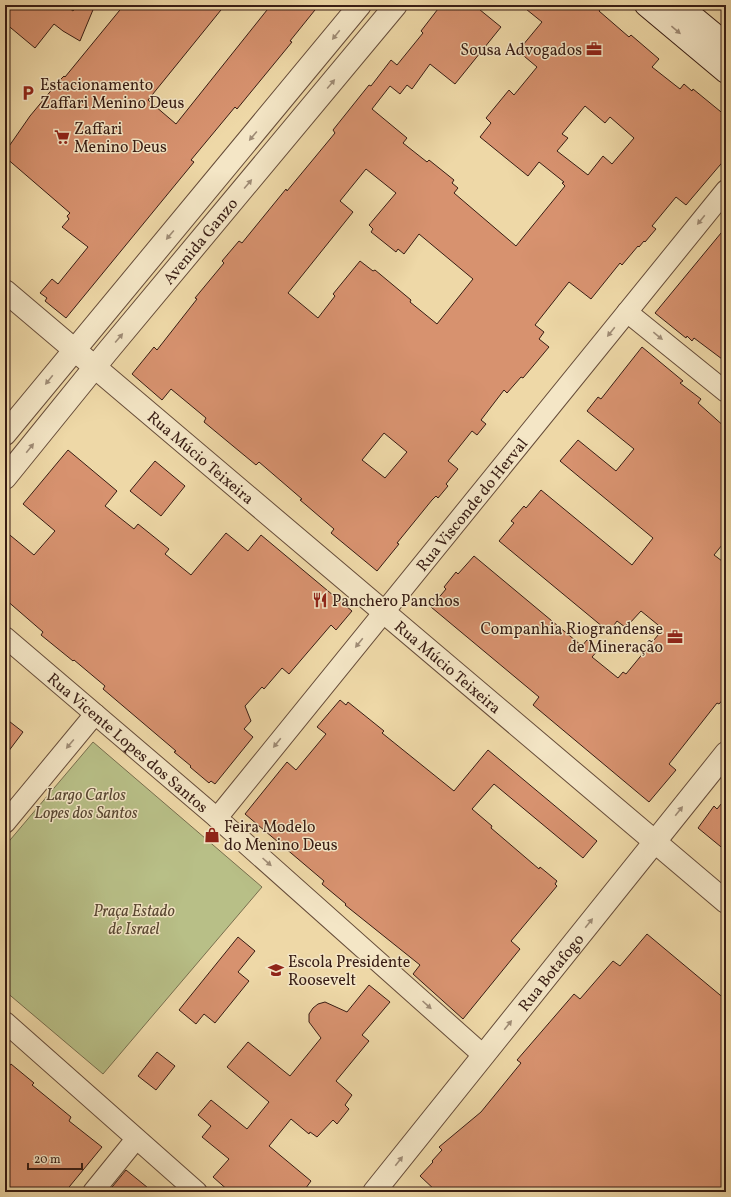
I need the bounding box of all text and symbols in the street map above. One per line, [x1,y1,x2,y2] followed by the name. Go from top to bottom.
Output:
[671,26,682,35] one-way arrow
[331,30,340,41] one-way arrow
[460,40,582,62] place label: Sousa Advogados
[585,40,603,58] office icon: Sousa Advogados
[40,75,184,115] place label: Estacionamento Zaffari Menino Deus
[326,79,335,90] one-way arrow
[19,84,37,102] parking icon: Estacionamento Zaffari Menino Deus
[74,119,167,159] place label: Zaffari Menino Deus
[53,128,71,146] supermarket icon: Zaffari Menino Deus
[249,130,258,141] one-way arrow
[243,179,252,190] one-way arrow
[159,194,244,290] street label: Avenida Ganzo
[697,215,706,226] one-way arrow
[165,230,174,241] one-way arrow
[606,327,615,337] one-way arrow
[115,332,124,343] one-way arrow
[652,332,663,341] one-way arrow
[45,375,53,386] one-way arrow
[142,407,258,510] street label: Rua Múcio Teixeira
[412,434,534,577] street label: Rua Visconde do Herval
[25,443,34,454] one-way arrow
[311,591,329,609] restaurant icon: Panchero Panchos
[332,591,460,613] place label: Panchero Panchos
[389,617,505,720] street label: Rua Múcio Teixeira
[480,619,663,659] place label: Companhia Riograndense de Mineração
[666,628,684,646] office icon: Companhia Riograndense de Mineração
[354,637,363,648] one-way arrow
[42,669,212,819] street label: Rua Vicente Lopes dos Santos
[273,738,281,749] one-way arrow
[65,739,74,750] one-way arrow
[34,785,138,825] park label: Largo Carlos Lopes dos Santos
[675,806,683,817] one-way arrow
[224,817,338,857] place label: Feira Modelo do Menino Deus
[203,826,221,844] shop icon: Feira Modelo do Menino Deus
[262,858,272,867] one-way arrow
[93,901,175,941] park label: Praça Estado de Israel
[585,918,594,929] one-way arrow
[514,930,590,1017] street label: Rua Botafogo
[288,952,410,992] place label: Escola Presidente Roosevelt
[267,961,285,979] school or university icon: Escola Presidente Roosevelt
[421,1000,432,1009] one-way arrow
[503,1019,512,1030] one-way arrow
[28,1145,82,1171] scale bar
[34,1152,61,1168] text: 20 m
[394,1156,403,1167] one-way arrow

